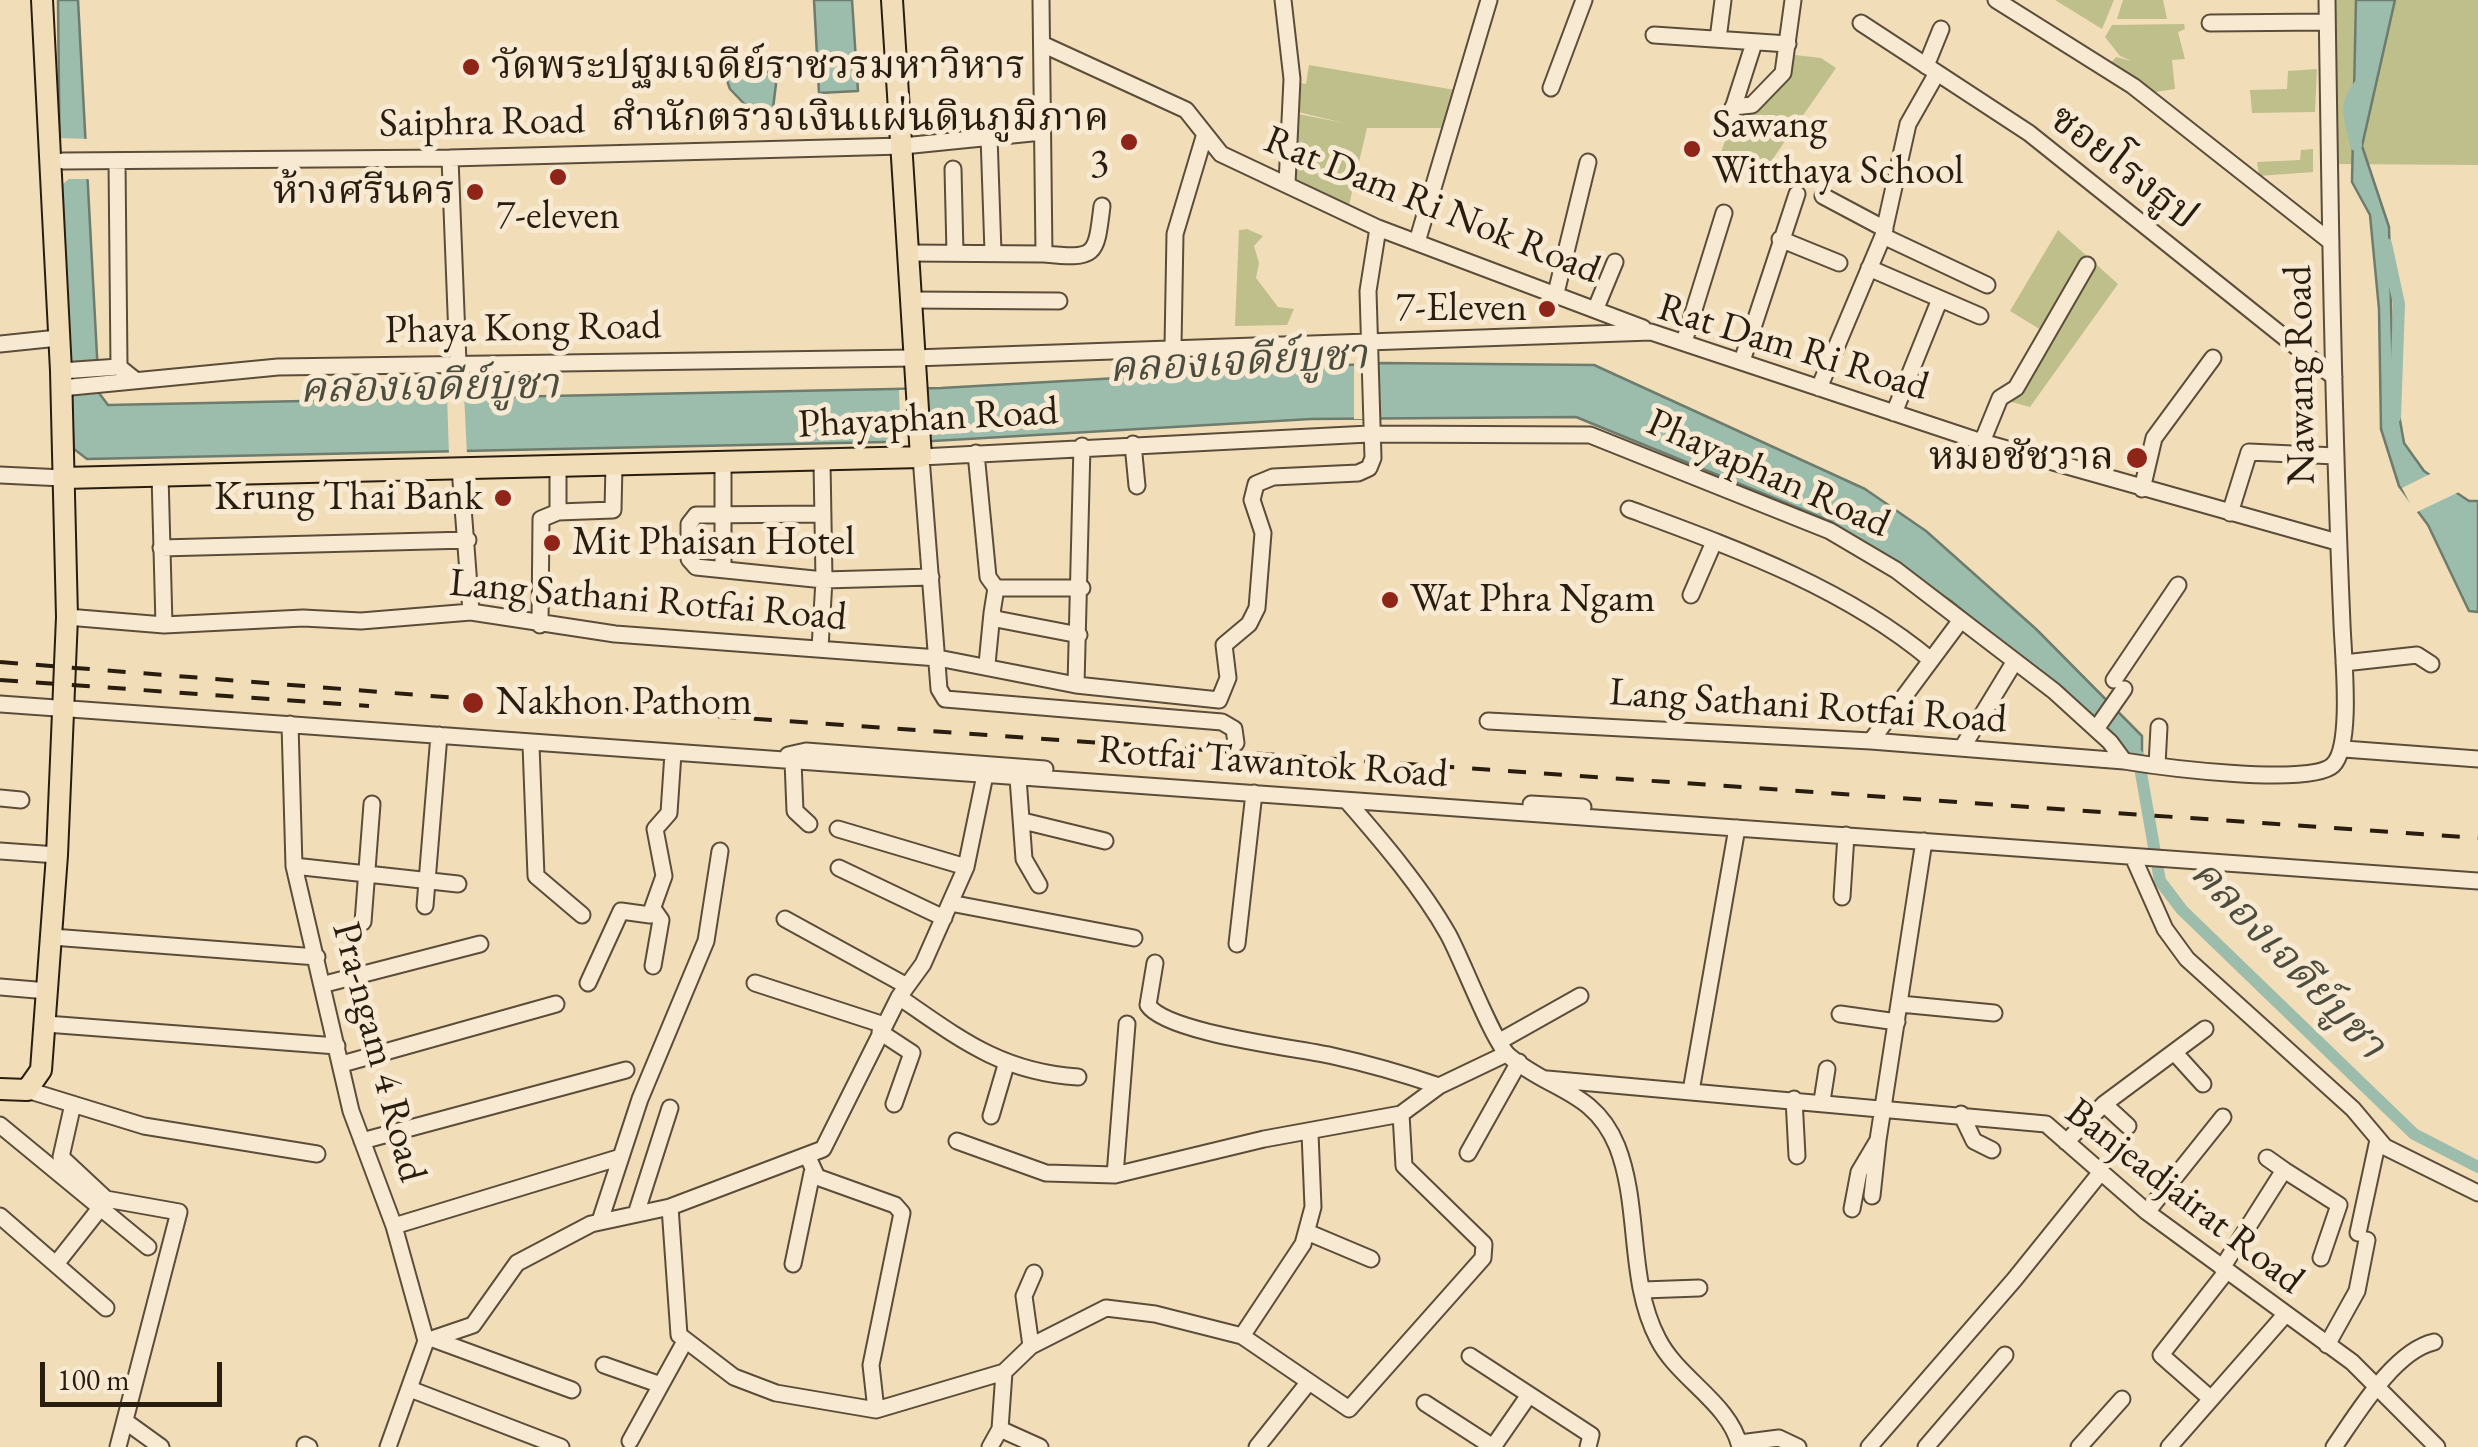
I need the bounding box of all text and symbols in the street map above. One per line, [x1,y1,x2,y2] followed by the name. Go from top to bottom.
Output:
[491,43,1025,91] place label: วัดพระปฐมเจดีย์ราชวรมหาวิหาร
[460,56,482,78] marker: วัดพระปฐมเจดีย์ราชวรมหาวิหาร
[612,95,1109,189] place label: สำนักตรวจเงินแผ่นดินภูมิภาค 3
[2039,95,2207,241] street label: ซอยโรงธูป
[379,97,585,149] street label: Saiphra Road
[1712,102,1964,196] place label: Sawang Witthaya School
[1257,117,1607,295] street label: Rat Dam Ri Nok Road
[1118,131,1140,153] marker: สำนักตรวจเงินแผ่นดินภูมิภาค 3
[1681,138,1703,160] marker: Sawang Witthaya School
[547,166,569,188] marker: 7-eleven
[273,168,455,216] place label: ห้างศรีนคร
[464,181,486,203] marker: ห้างศรีนคร
[496,193,620,241] place label: 7-eleven
[2275,265,2327,485] street label: Nawang Road
[1652,284,1934,412] street label: Rat Dam Ri Road
[1396,285,1527,333] place label: 7-Eleven
[1536,298,1558,320] marker: 7-Eleven
[384,303,662,355] street label: Phaya Kong Road
[1107,331,1369,395] water label: คลองเจดีย์บูชา
[299,361,559,415] water label: คลองเจดีย์บูชา
[797,388,1059,450] street label: Phayaphan Road
[1639,399,1897,549] street label: Phayaphan Road
[1929,434,2114,482] place label: หมอชัชวาล
[2124,445,2150,471] marker: หมอชัชวาล
[214,474,483,522] place label: Krung Thai Bank
[492,487,514,509] marker: Krung Thai Bank
[572,519,855,567] place label: Mit Phaisan Hotel
[541,532,563,554] marker: Mit Phaisan Hotel
[447,560,849,642] street label: Lang Sathani Rotfai Road
[1410,576,1655,624] place label: Wat Phra Ngam
[1379,589,1401,611] marker: Wat Phra Ngam
[1608,669,2008,745] street label: Lang Sathani Rotfai Road
[496,679,752,727] place label: Nakhon Pathom
[460,690,486,716] marker: Nakhon Pathom
[1097,727,1449,799] street label: Rotfai Tawantok Road
[2179,849,2395,1071] water label: คลองเจดีย์บูชา
[320,917,436,1187] street label: Pra-ngam 4 Road
[2055,1089,2313,1305] street label: Banjeadjairat Road
[45,1342,228,1404] scale bar
[57,1360,130,1399] text: 100 m

